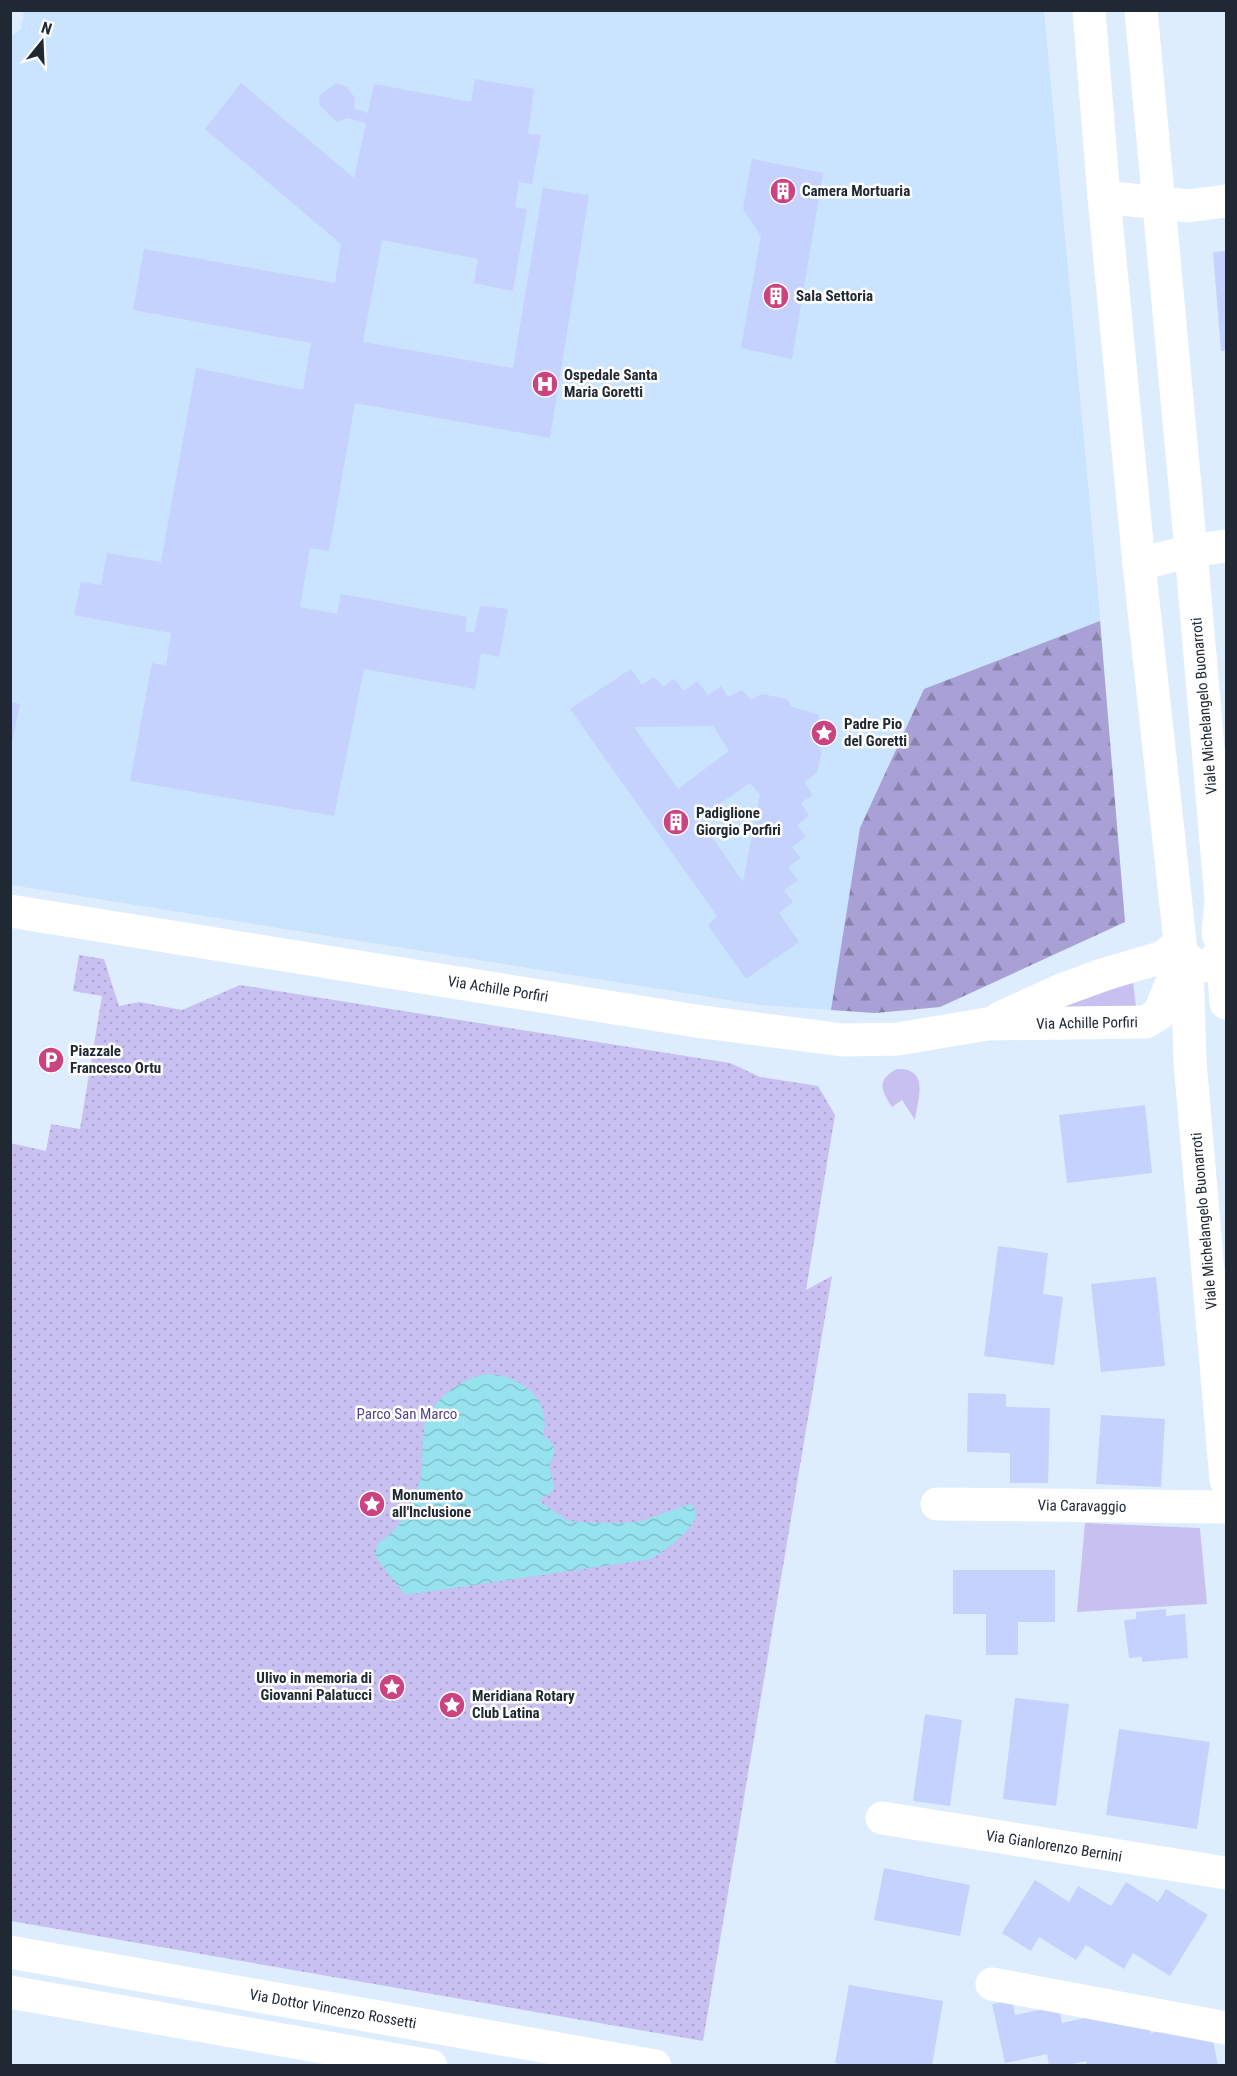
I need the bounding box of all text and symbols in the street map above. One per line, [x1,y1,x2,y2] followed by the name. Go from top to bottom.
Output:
[12,12,72,72] north arrow
[39,18,54,39] text: N
[768,176,798,206] building icon: Camera Mortuaria
[802,182,910,200] place label: Camera Mortuaria
[761,281,791,311] building icon: Sala Settoria
[796,287,873,305] place label: Sala Settoria
[564,366,658,401] place label: Ospedale Santa Maria Goretti
[530,369,560,399] hospital icon: Ospedale Santa Maria Goretti
[1187,617,1221,795] street label: Viale Michelangelo Buonarroti
[844,715,907,750] place label: Padre Pio del Goretti
[809,718,839,748] place icon: Padre Pio del Goretti
[696,804,781,839] place label: Padiglione Giorgio Porfiri
[661,807,691,837] building icon: Padiglione Giorgio Porfiri
[446,972,550,1006] street label: Via Achille Porfiri
[1036,1013,1138,1033] street label: Via Achille Porfiri
[70,1042,161,1077] place label: Piazzale Francesco Ortu
[36,1045,66,1075] parking icon: Piazzale Francesco Ortu
[1187,1132,1221,1310] street label: Viale Michelangelo Buonarroti
[357,1405,457,1423] park label: Parco San Marco
[392,1486,471,1521] place label: Monumento all'Inclusione
[357,1489,387,1519] place icon: Monumento all'Inclusione
[1037,1496,1127,1516] street label: Via Caravaggio
[256,1669,372,1704] place label: Ulivo in memoria di Giovanni Palatucci
[377,1672,407,1702] place icon: Ulivo in memoria di Giovanni Palatucci
[472,1687,575,1722] place label: Meridiana Rotary Club Latina
[437,1690,467,1720] place icon: Meridiana Rotary Club Latina
[985,1826,1123,1866] street label: Via Gianlorenzo Bernini
[248,1985,418,2033] street label: Via Dottor Vincenzo Rossetti

